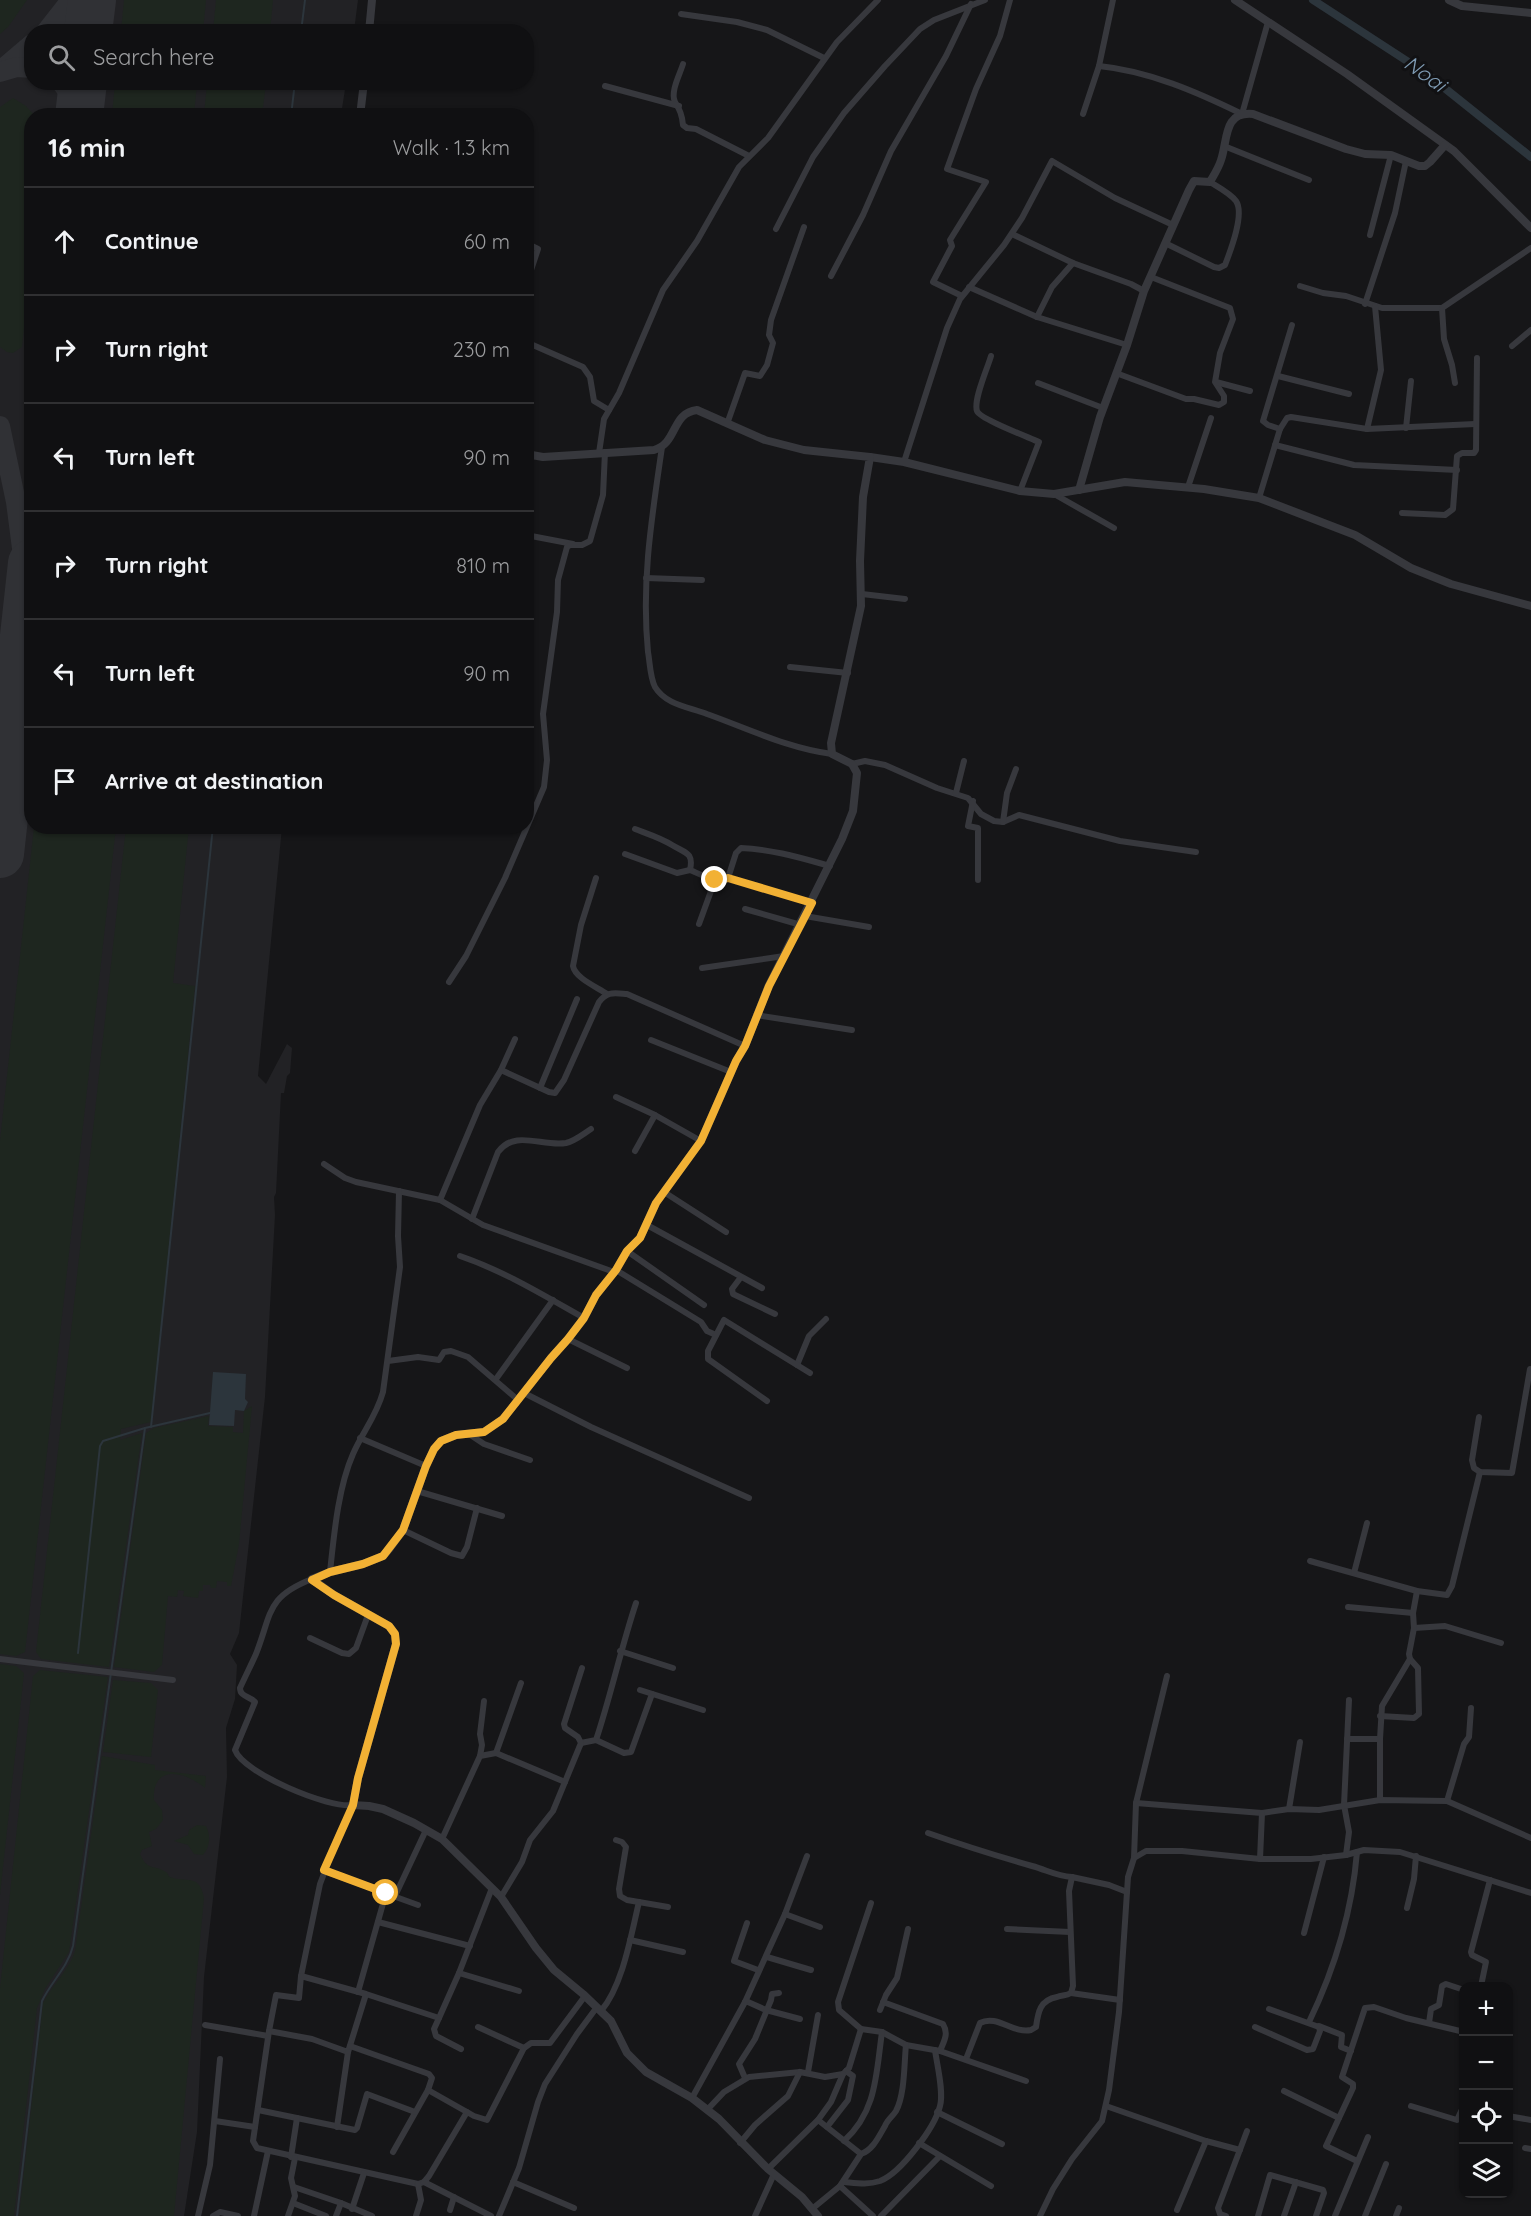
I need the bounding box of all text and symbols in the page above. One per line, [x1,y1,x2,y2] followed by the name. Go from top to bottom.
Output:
[24,24,534,90] search box
[45,41,78,74] icon: search
[93,43,214,71] text: Search here
[1400,49,1454,98] water label: Noai
[48,131,125,164] text: 16 min
[393,135,510,160] text: Walk · 1.3 km
[48,225,81,258] icon: ahead
[105,227,199,255] text: Continue
[464,229,510,254] text: 60 m
[48,333,81,366] icon: right
[105,335,209,363] text: Turn right
[453,337,510,362] text: 230 m
[48,441,81,474] icon: left
[105,443,195,471] text: Turn left
[463,445,510,470] text: 90 m
[48,549,81,582] icon: right
[105,551,209,579] text: Turn right
[456,553,510,578] text: 810 m
[48,657,81,690] icon: left
[105,659,195,687] text: Turn left
[463,661,510,686] text: 90 m
[48,765,81,798] icon: arrive
[105,767,323,795] text: Arrive at destination
[701,866,727,892] route end
[372,1879,398,1905] route start
[1459,1982,1513,2198] map controls
[1459,1982,1513,2036] button: +
[1459,2036,1513,2090] button: −
[1459,2090,1513,2144] button: locate
[1459,2144,1513,2198] button: layers

